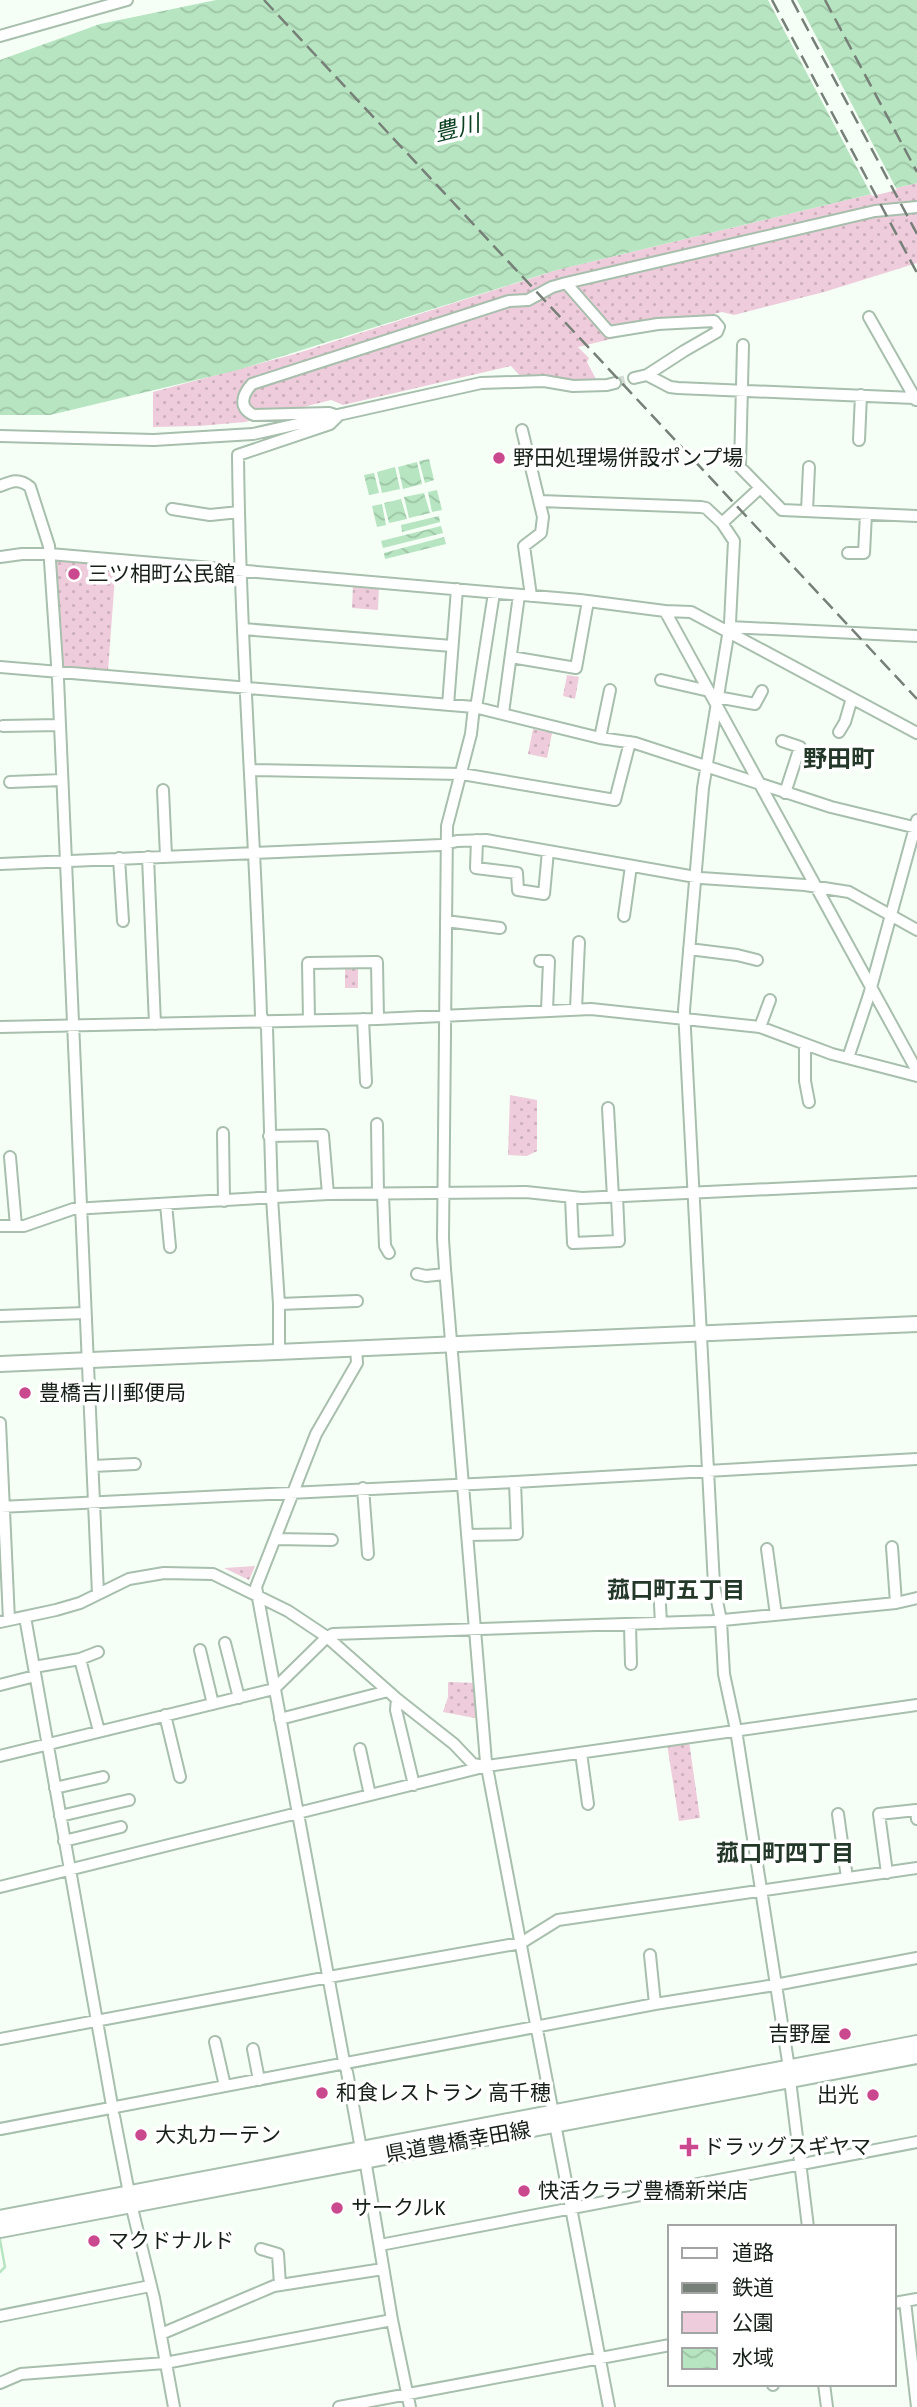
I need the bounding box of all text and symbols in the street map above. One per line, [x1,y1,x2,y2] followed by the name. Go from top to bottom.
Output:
[431,108,486,147] water label: 豊川
[513,445,743,471] place label: 野田処理場併設ポンプ場
[491,450,507,466] marker: 野田処理場併設ポンプ場
[88,561,235,587] place label: 三ツ相町公民館
[66,566,82,582] marker: 三ツ相町公民館
[803,745,875,773] district label: 野田町
[39,1380,186,1406] place label: 豊橋吉川郵便局
[17,1385,33,1401] marker: 豊橋吉川郵便局
[607,1576,745,1604] district label: 菰口町五丁目
[716,1839,854,1867] district label: 菰口町四丁目
[768,2021,831,2047] place label: 吉野屋
[837,2026,853,2042] marker: 吉野屋
[336,2080,551,2106] place label: 和食レストラン 高千穂
[817,2082,859,2108] place label: 出光
[314,2085,330,2101] marker: 和食レストラン 高千穂
[865,2087,881,2103] marker: 出光
[383,2116,533,2168] street label: 県道豊橋幸田線
[155,2122,281,2148] place label: 大丸カーテン
[133,2127,149,2143] marker: 大丸カーテン
[703,2134,871,2160] place label: ドラッグスギヤマ
[681,2139,697,2155] marker: ドラッグスギヤマ
[538,2178,748,2204] place label: 快活クラブ豊橋新栄店
[516,2183,532,2199] marker: 快活クラブ豊橋新栄店
[351,2195,446,2221] place label: サークルK
[329,2200,345,2216] marker: サークルK
[668,2225,896,2386] legend
[108,2228,234,2254] place label: マクドナルド
[86,2233,102,2249] marker: マクドナルド
[732,2240,774,2266] text: 道路
[732,2275,774,2301] text: 鉄道
[732,2310,774,2336] text: 公園
[732,2345,774,2371] text: 水域

